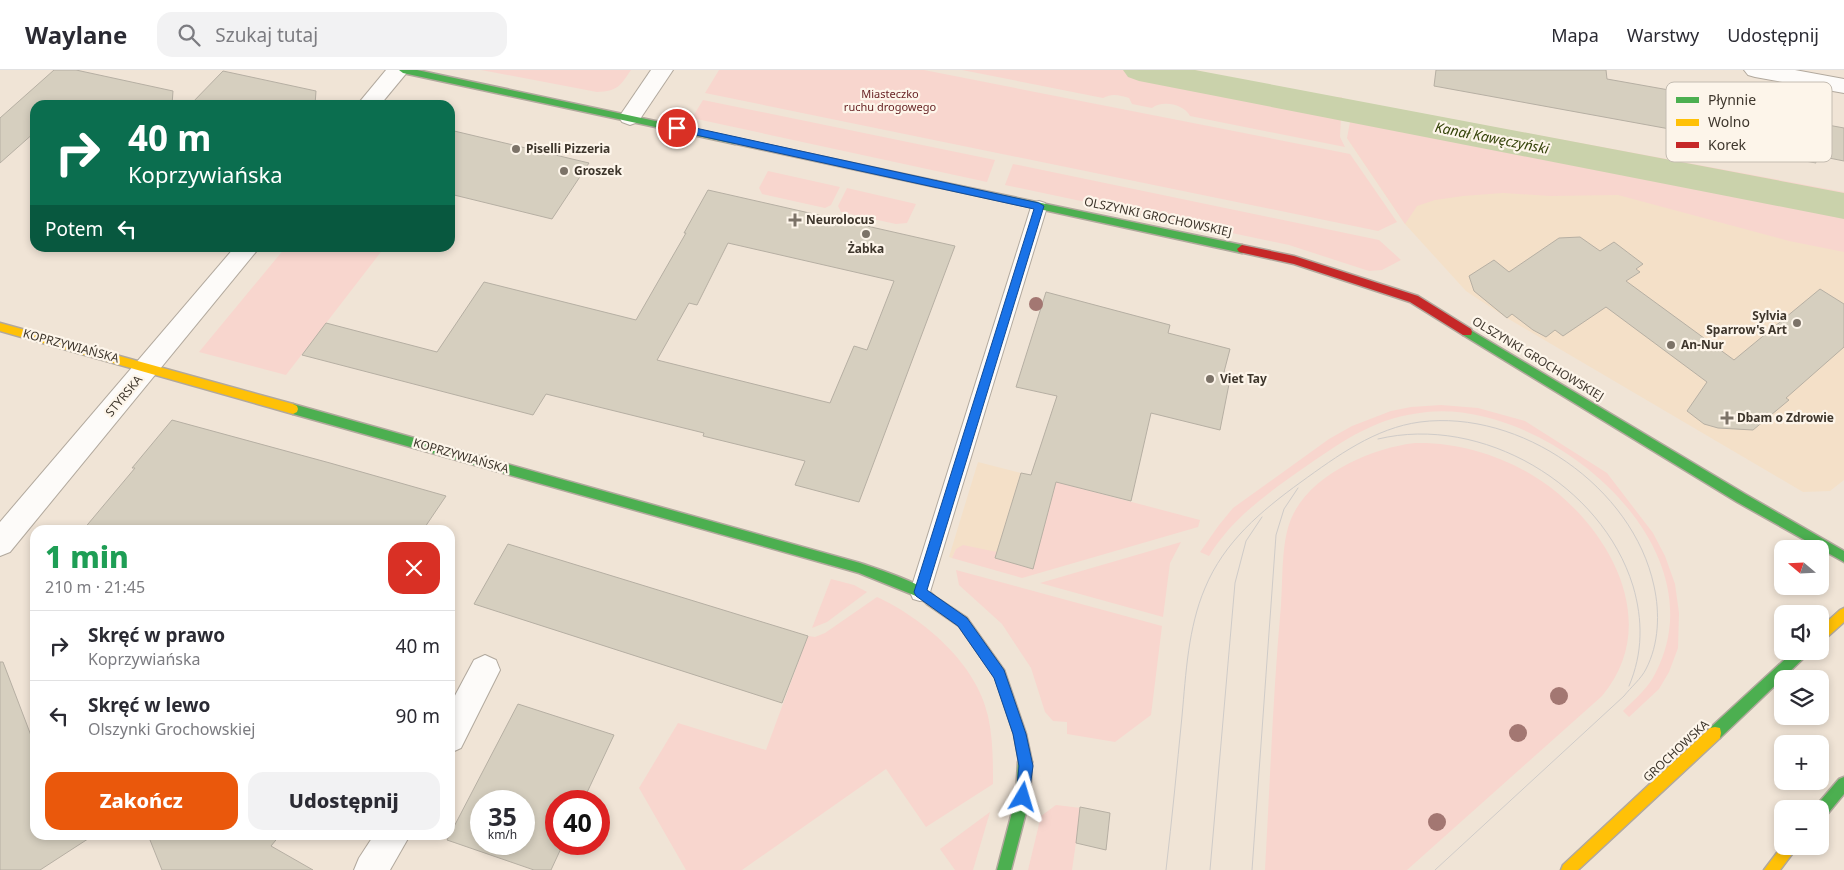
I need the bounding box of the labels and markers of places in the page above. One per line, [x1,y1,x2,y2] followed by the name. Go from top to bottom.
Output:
[656,107,698,149] pin
[526,140,610,157] place label: Piselli Pizzeria
[510,143,522,155] marker: Piselli Pizzeria
[574,162,622,179] place label: Groszek
[558,165,570,177] marker: Groszek
[806,211,874,228] place label: Neurolocus
[788,213,802,227] marker: Neurolocus
[860,228,872,240] marker: Żabka
[848,240,884,257] place label: Żabka
[1706,307,1787,338] place label: Sylvia Sparrow's Art
[1791,317,1803,329] marker: Sylvia Sparrow's Art
[1681,336,1725,353] place label: An-Nur
[1665,339,1677,351] marker: An-Nur
[1220,370,1267,387] place label: Viet Tay
[1204,373,1216,385] marker: Viet Tay
[1737,409,1834,426] place label: Dbam o Zdrowie
[1721,412,1733,424] marker: Dbam o Zdrowie

